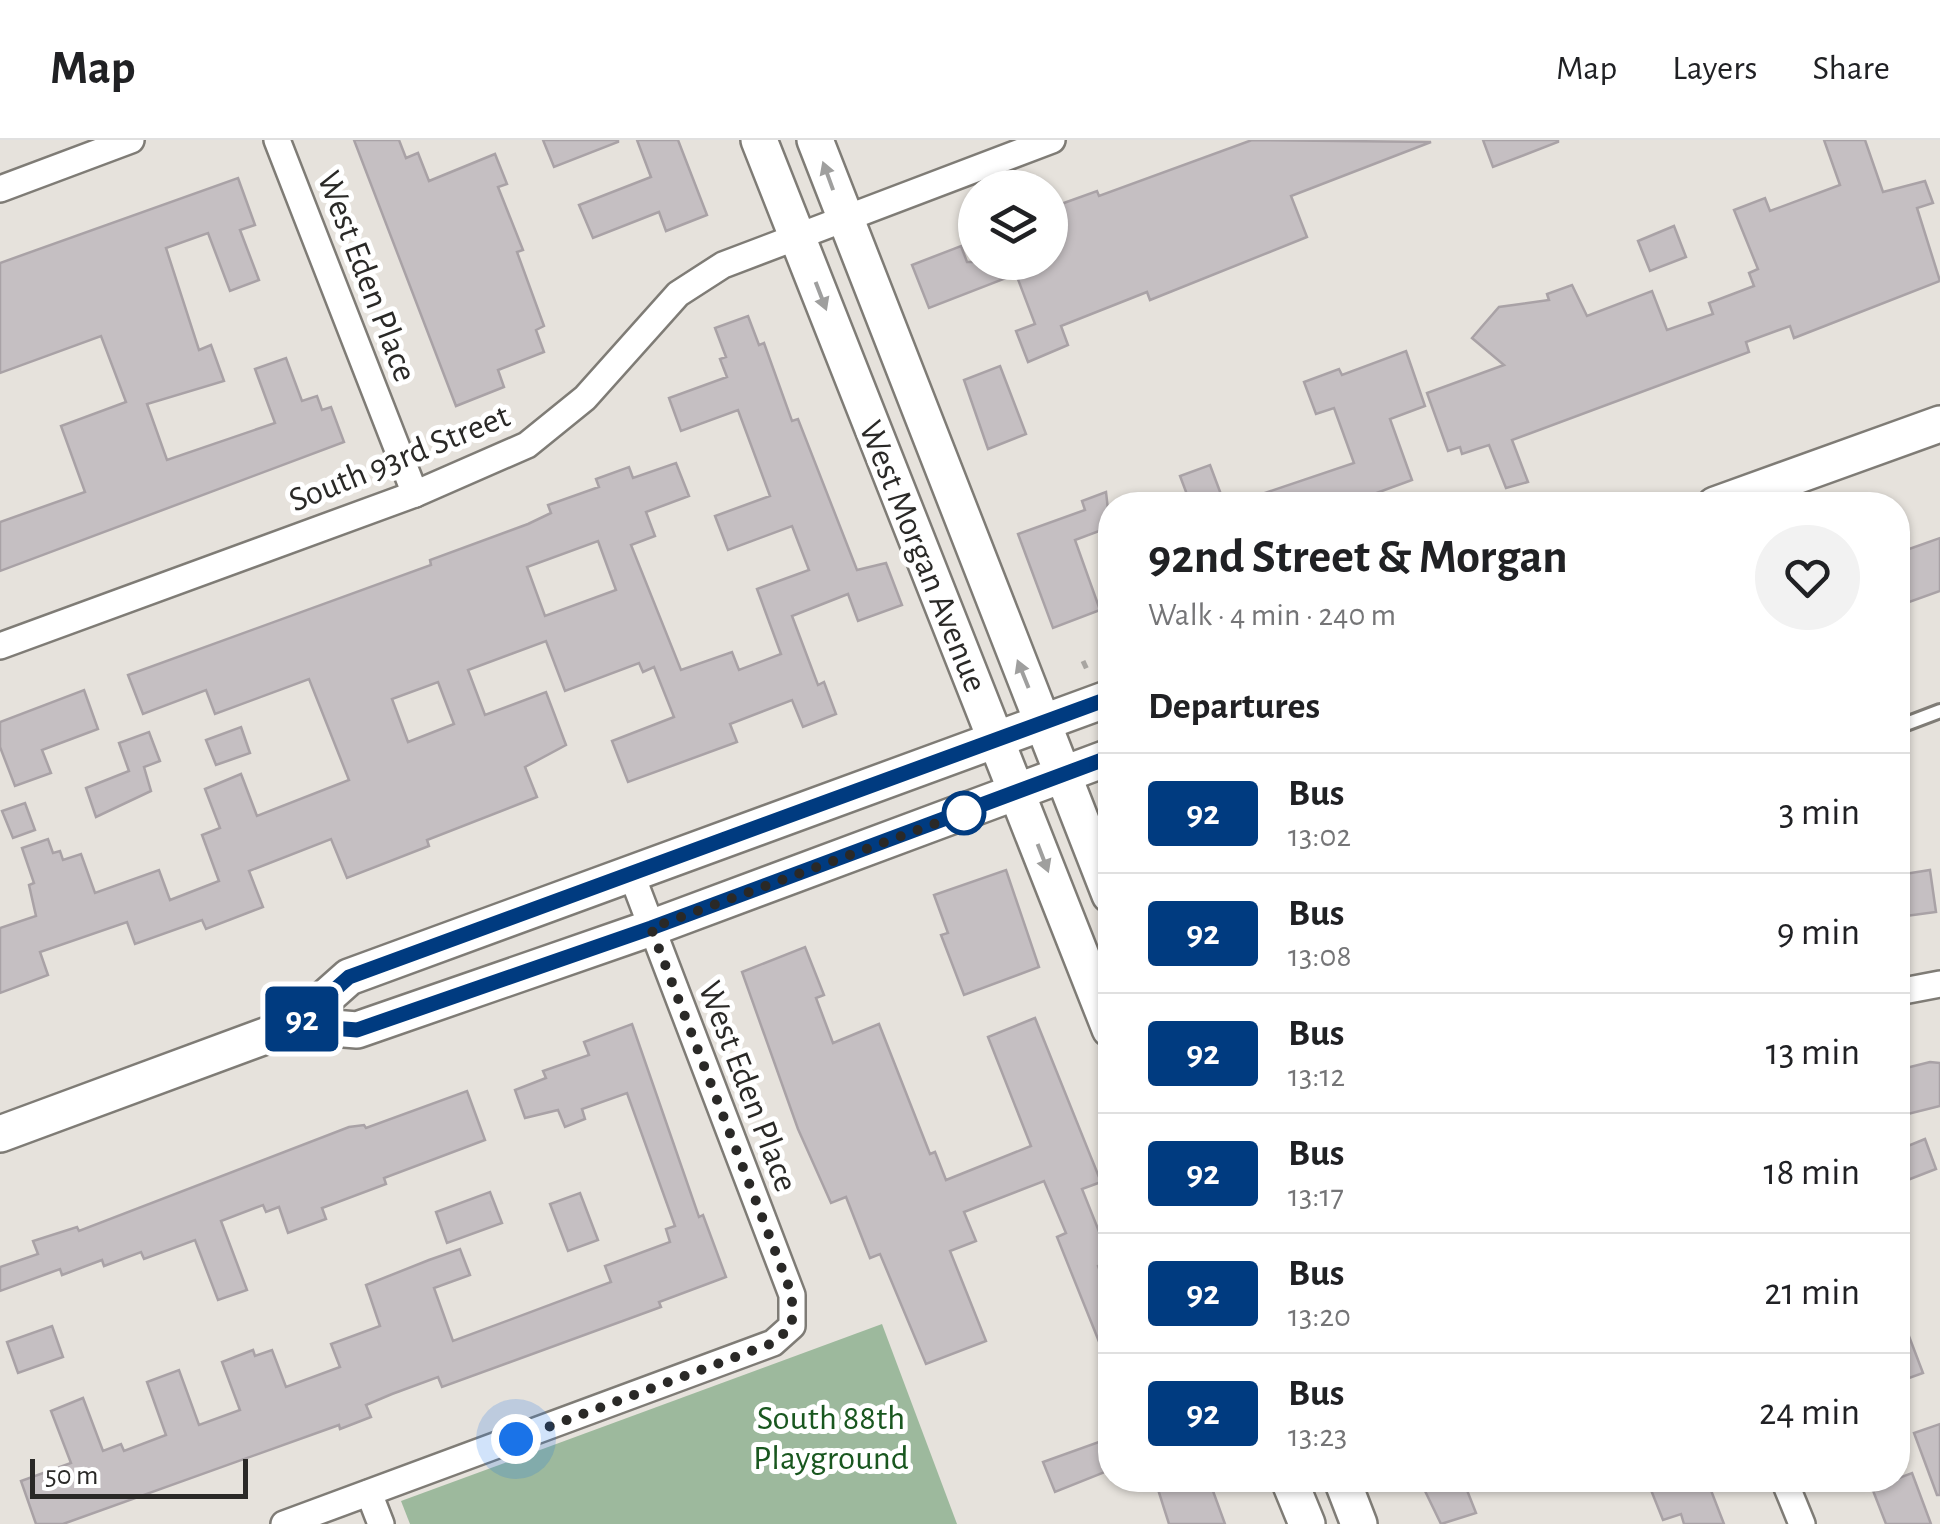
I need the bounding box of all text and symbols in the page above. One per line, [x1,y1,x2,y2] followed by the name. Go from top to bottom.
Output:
[50,45,136,93] text: Map
[1556,51,1617,86] text: Map
[1672,51,1757,86] text: Layers
[1812,51,1890,86] text: Share
[820,161,835,191] one-way arrow
[310,166,423,387] street label: West Eden Place
[958,170,1068,280] map controls
[958,170,1068,280] button: layers
[813,281,829,311] one-way arrow
[284,398,515,519] street label: South 93rd Street
[852,416,993,697] street label: West Morgan Avenue
[1755,525,1860,630] button: heart
[1148,534,1568,582] text: 92nd Street & Morgan
[1148,599,1396,631] text: Walk · 4 min · 240 m
[1015,659,1031,689] one-way arrow
[1148,688,1320,726] text: Departures
[1288,775,1344,813] text: Bus
[943,792,985,834] unlabelled marker
[1779,794,1860,832] text: 3 min
[1186,796,1220,831] text: 92
[1288,820,1351,852] text: 13:02
[1036,844,1052,874] one-way arrow
[1288,895,1344,933] text: Bus
[1777,914,1860,952] text: 9 min
[1186,916,1220,951] text: 92
[1288,940,1352,972] text: 13:08
[691,976,804,1197] street label: West Eden Place
[257,986,347,1052] line badge: 92
[285,1002,319,1037] text: 92
[1288,1015,1344,1053] text: Bus
[1766,1034,1860,1072] text: 13 min
[1186,1036,1220,1071] text: 92
[1288,1060,1345,1092] text: 13:12
[1288,1135,1344,1173] text: Bus
[1763,1154,1860,1192] text: 18 min
[1186,1156,1220,1191] text: 92
[1288,1180,1344,1212] text: 13:17
[1288,1255,1344,1293] text: Bus
[1764,1274,1860,1312] text: 21 min
[1186,1276,1220,1311] text: 92
[1288,1300,1351,1332] text: 13:20
[1288,1375,1344,1413] text: Bus
[1759,1394,1860,1432] text: 24 min
[1186,1396,1220,1431] text: 92
[753,1401,909,1476] park label: South 88th Playground
[491,1414,541,1464] your location
[1288,1420,1347,1452] text: 13:23
[30,1454,248,1498] scale bar
[45,1462,99,1490] text: 50 m

